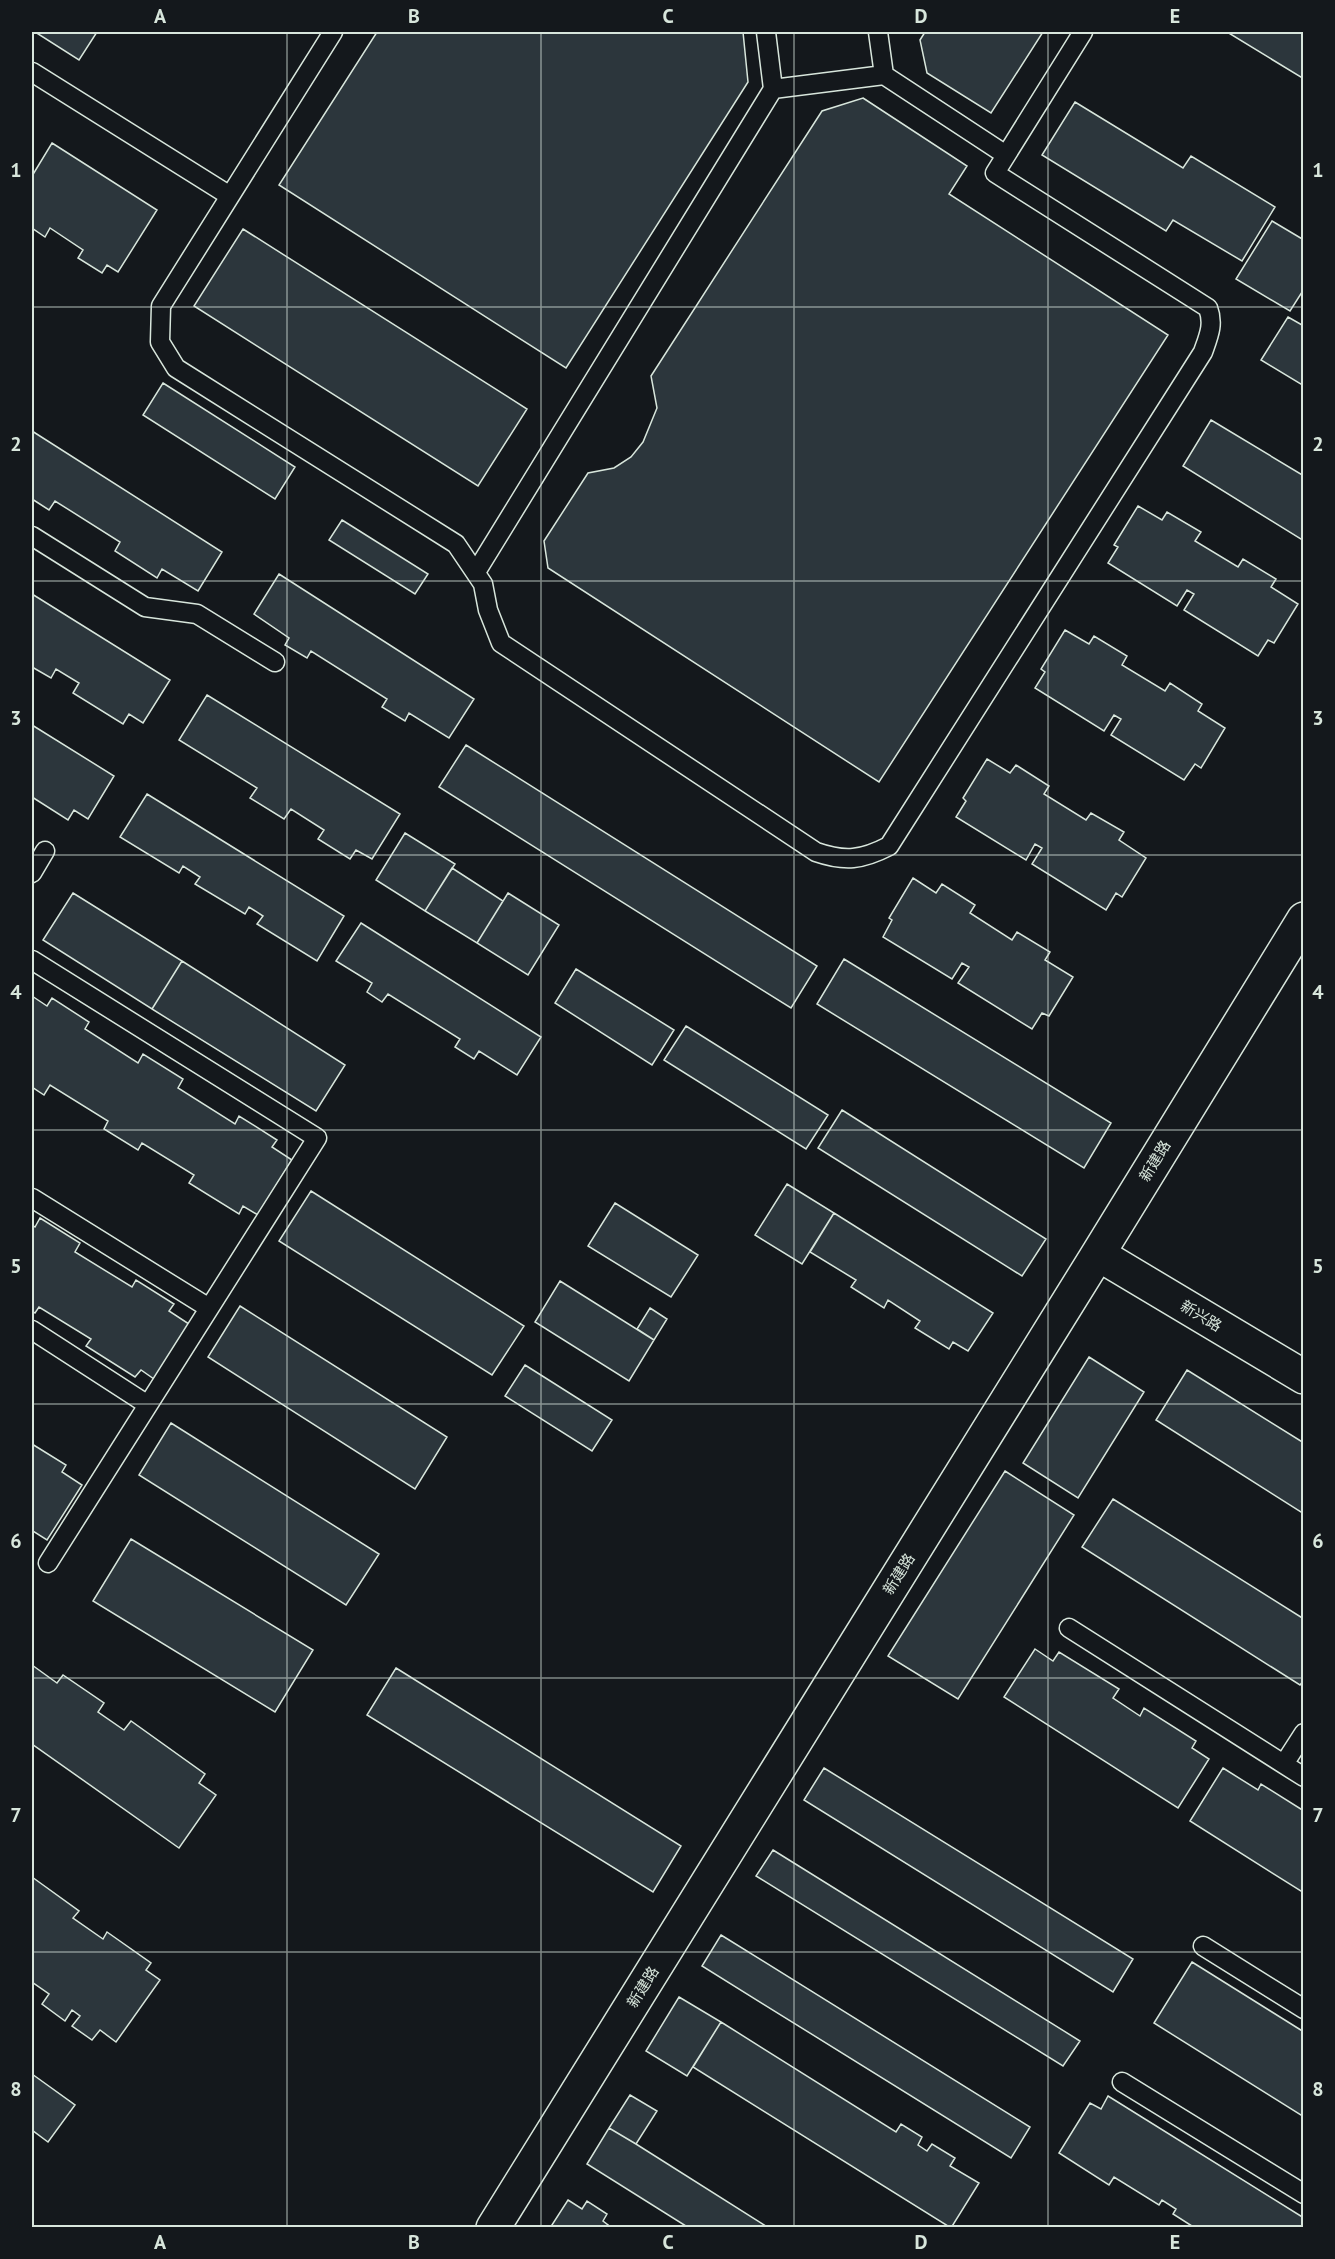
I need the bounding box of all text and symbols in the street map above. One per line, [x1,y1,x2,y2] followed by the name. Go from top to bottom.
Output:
[154,3,167,29] text: A
[408,3,420,29] text: B
[662,3,674,29] text: C
[915,3,928,29] text: D
[1170,3,1180,29] text: E
[10,157,22,183] text: 1
[1312,157,1324,183] text: 1
[10,431,22,457] text: 2
[1312,431,1324,457] text: 2
[10,705,22,731] text: 3
[1312,705,1324,731] text: 3
[10,979,22,1005] text: 4
[1312,979,1324,1005] text: 4
[1135,1137,1174,1185] street label: 新建路
[10,1253,22,1279] text: 5
[1312,1253,1324,1279] text: 5
[1177,1296,1225,1335] street label: 新兴路
[10,1528,22,1554] text: 6
[1312,1528,1324,1554] text: 6
[879,1550,919,1598] street label: 新建路
[10,1802,22,1828] text: 7
[1312,1802,1324,1828] text: 7
[623,1963,663,2011] street label: 新建路
[10,2076,22,2102] text: 8
[1312,2076,1324,2102] text: 8
[154,2229,167,2255] text: A
[408,2229,420,2255] text: B
[662,2229,674,2255] text: C
[915,2229,928,2255] text: D
[1170,2229,1180,2255] text: E

